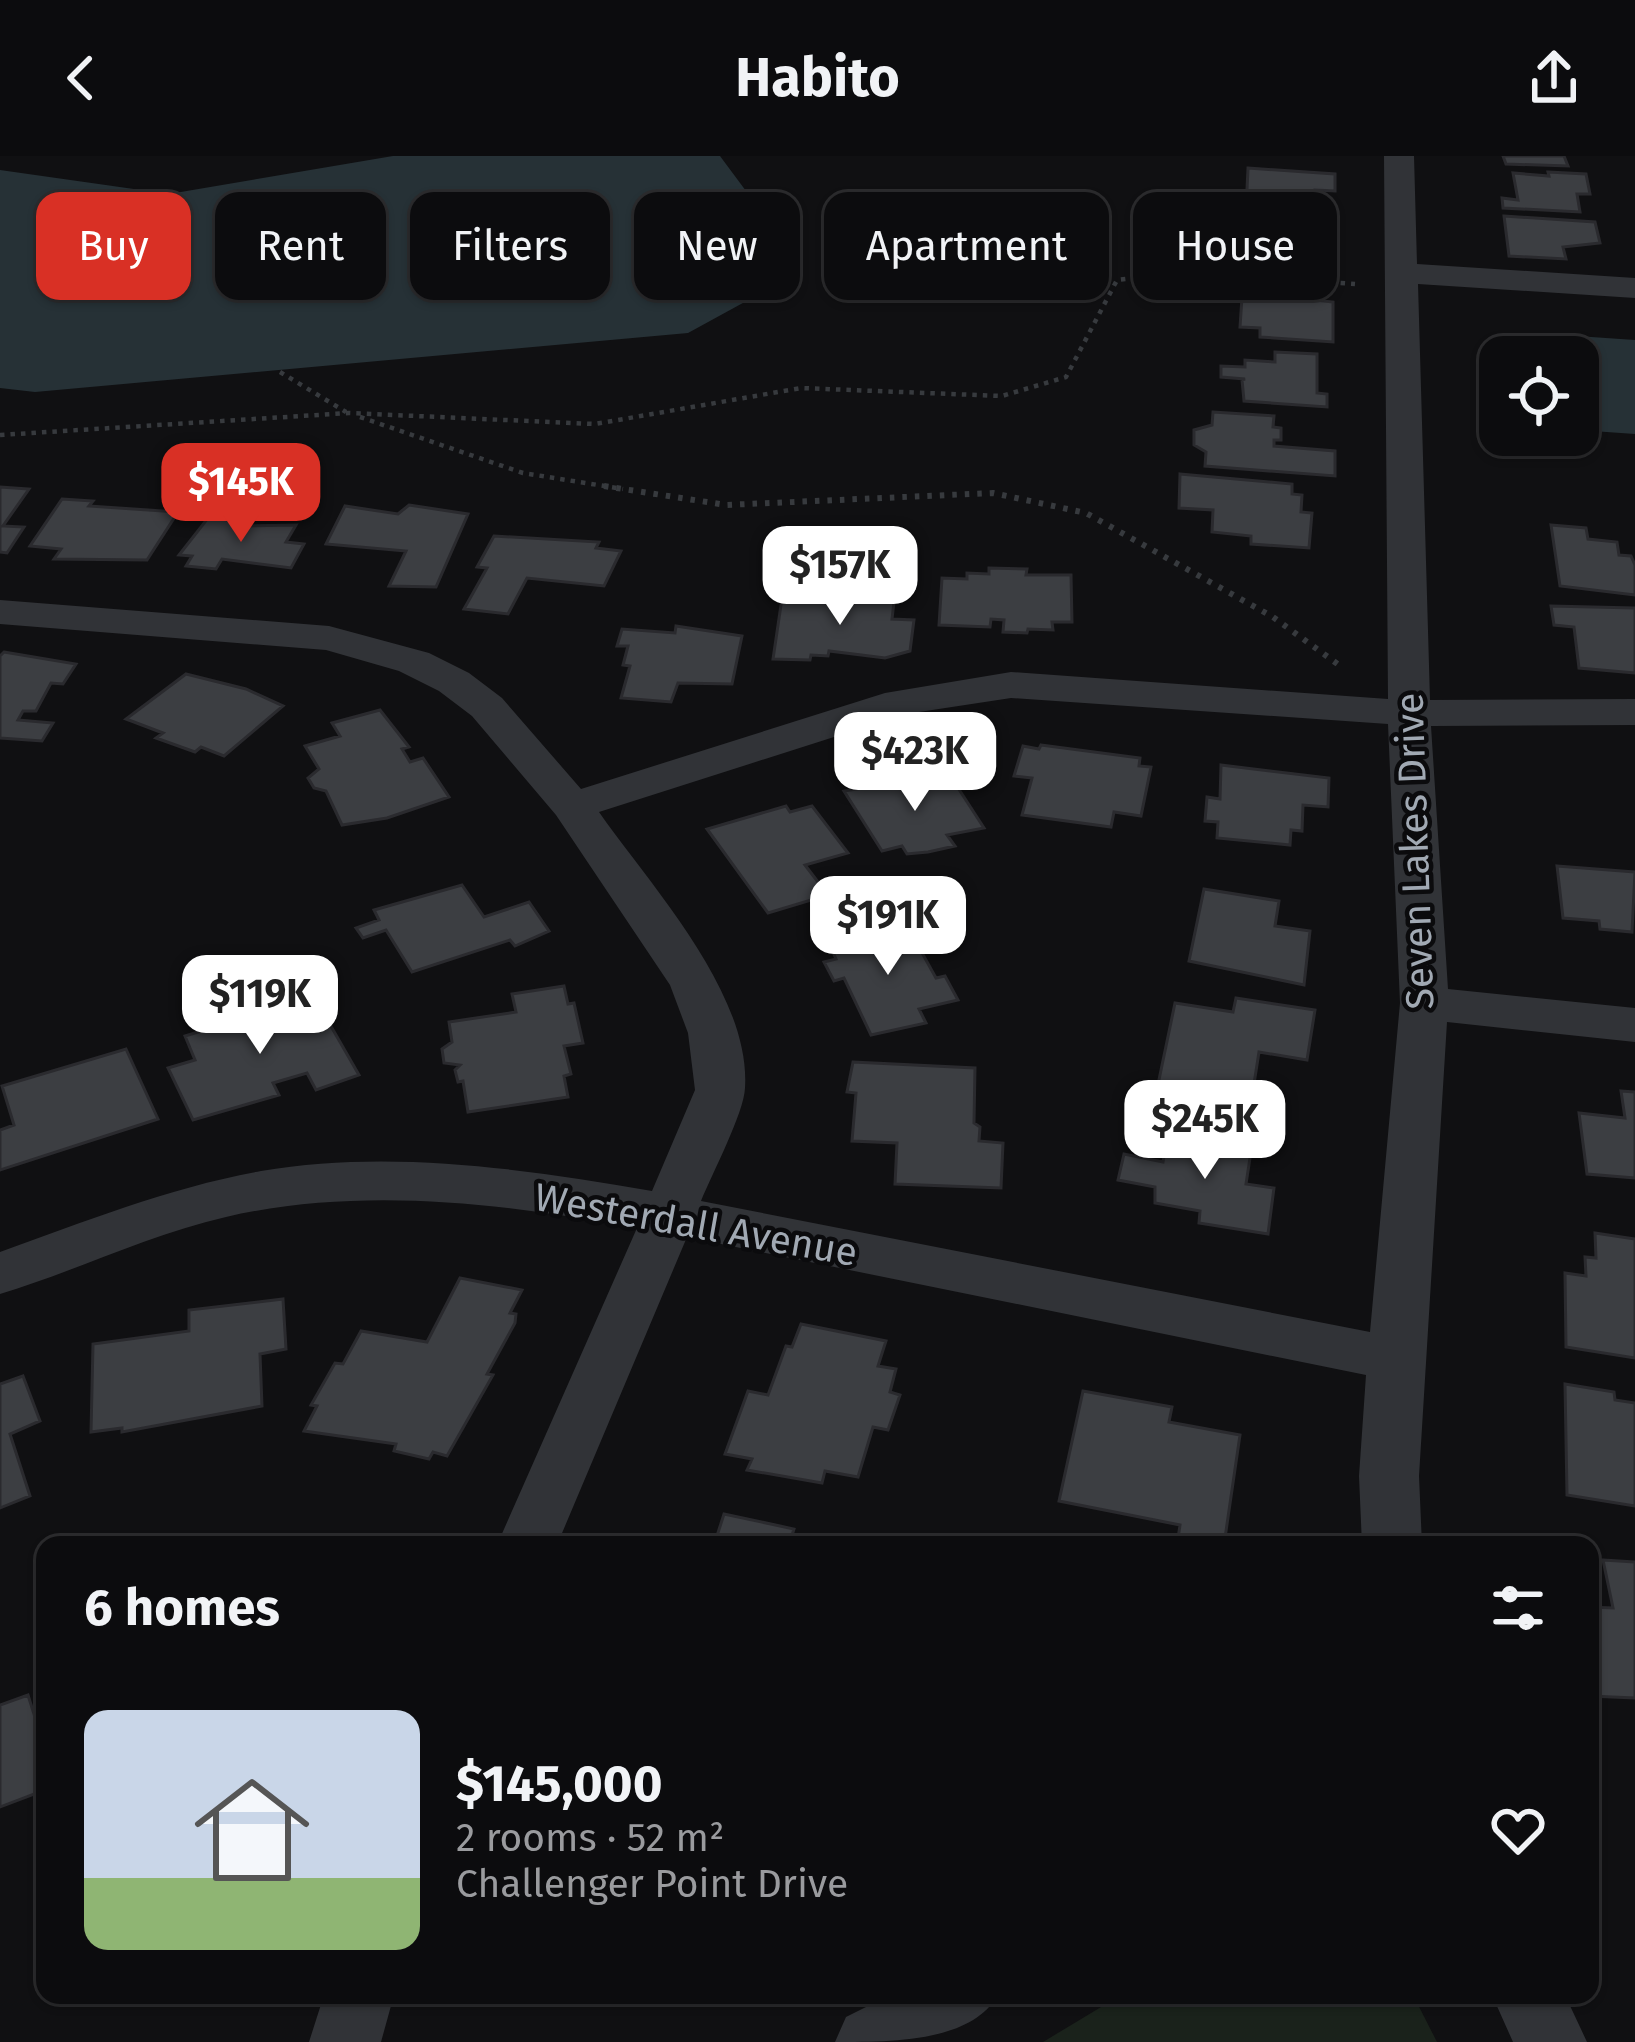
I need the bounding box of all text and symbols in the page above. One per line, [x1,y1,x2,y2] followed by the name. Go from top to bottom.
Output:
[48,45,114,111] icon: back
[1521,45,1587,111] icon: share
[735,46,900,110] text: Habito
[36,192,191,300] chip: Buy
[215,192,386,300] chip: Rent
[410,192,610,300] chip: Filters
[634,192,800,300] chip: New
[824,192,1109,300] chip: Apartment
[1133,192,1337,300] chip: House
[1479,336,1599,456] map controls
[1479,336,1599,456] button: locate
[157,443,325,545] pin: $145K
[188,459,294,505] text: $145K
[756,526,924,628] pin: $157K
[790,542,890,588] text: $157K
[1386,692,1444,1010] street label: Seven Lakes Drive
[831,712,999,814] pin: $423K
[861,728,969,774] text: $423K
[804,876,972,978] pin: $191K
[837,892,939,938] text: $191K
[176,955,344,1057] pin: $119K
[209,971,311,1017] text: $119K
[1121,1080,1289,1182] pin: $245K
[1151,1096,1259,1142] text: $245K
[531,1174,861,1276] street label: Westerdall Avenue
[1485,1575,1551,1641] icon: filters
[84,1577,280,1639] text: 6 homes
[456,1753,663,1815] text: $145,000
[180,1758,324,1902] icon: home
[1485,1797,1551,1863] icon: heart
[456,1815,724,1861] text: 2 rooms · 52 m²
[456,1861,848,1907] text: Challenger Point Drive

